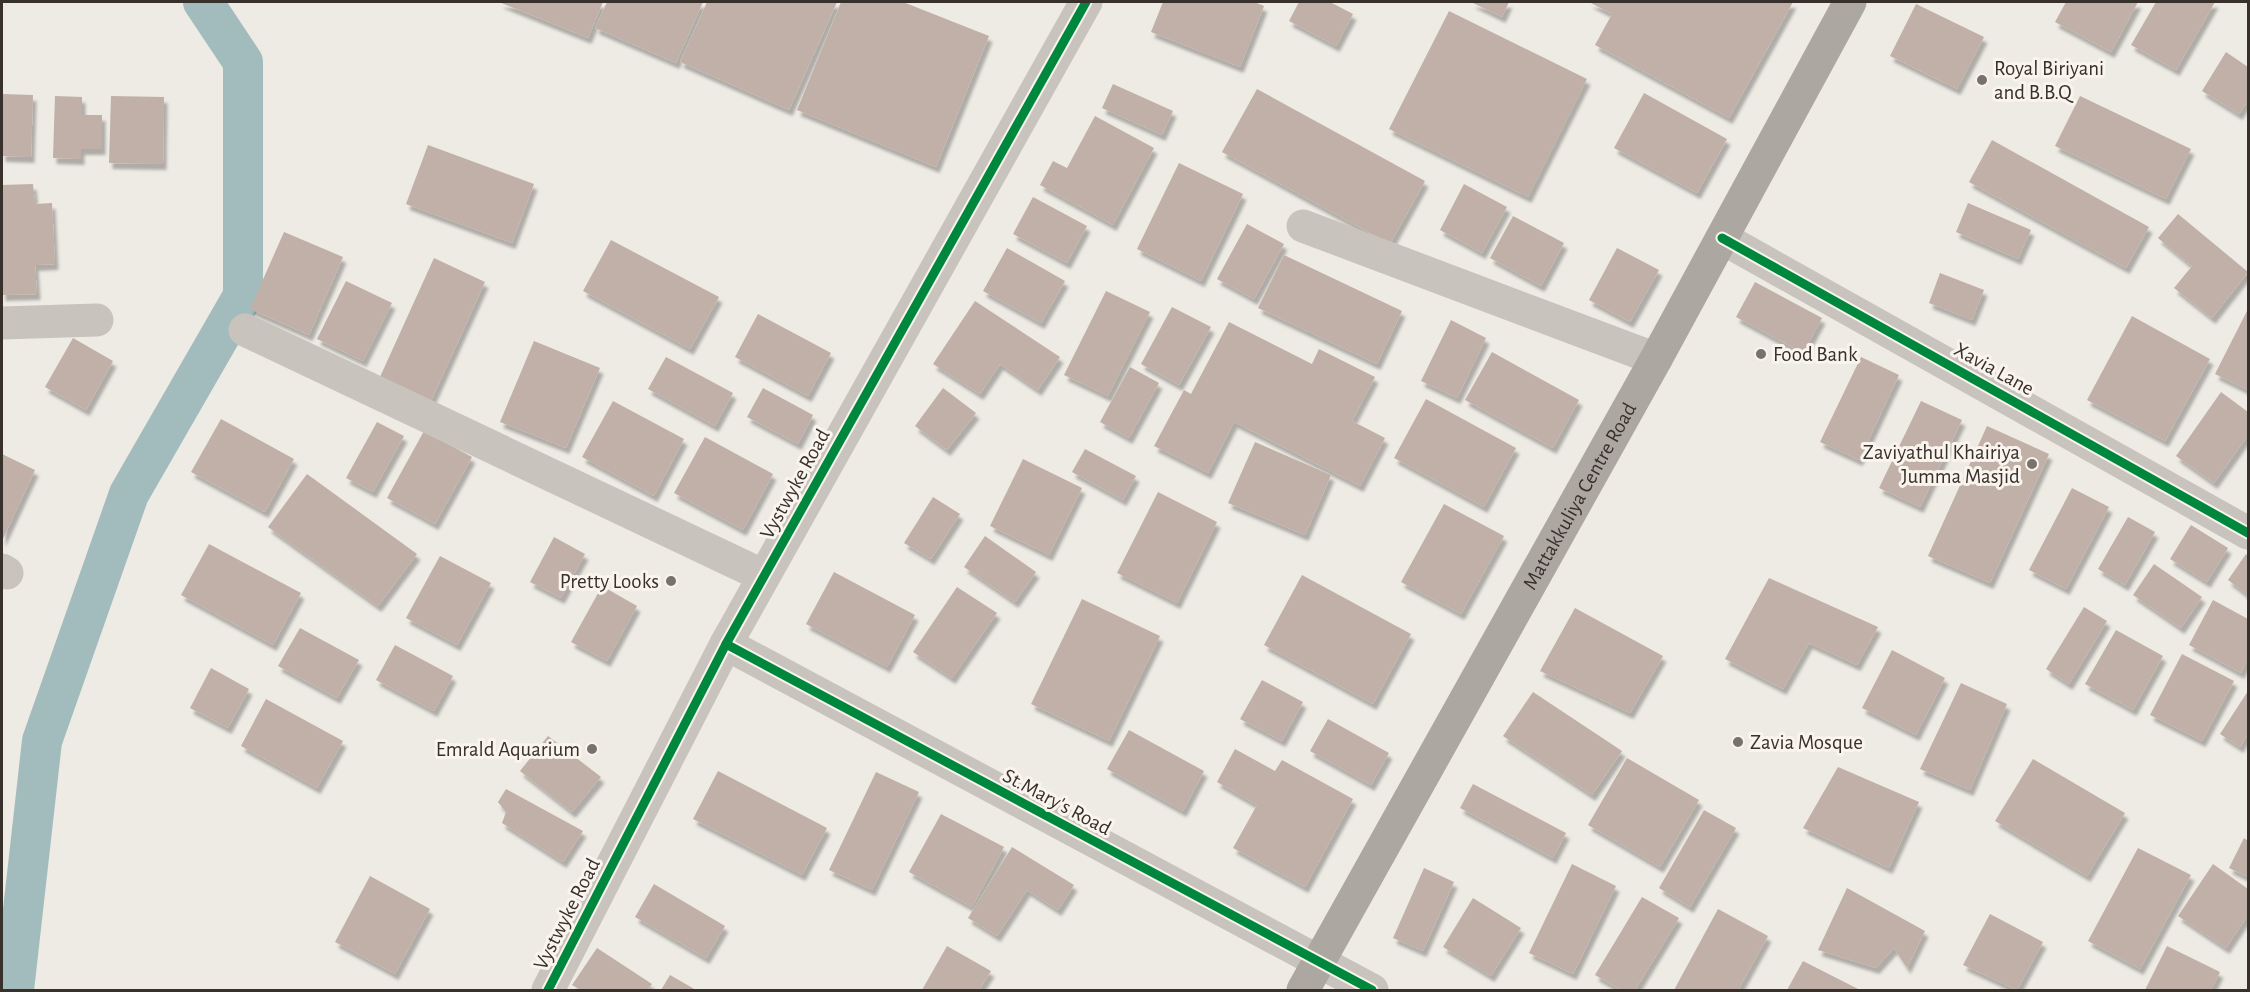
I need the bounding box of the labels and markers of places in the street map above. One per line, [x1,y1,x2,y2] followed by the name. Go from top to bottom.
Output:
[1994,58,2104,103] place label: Royal Biriyani and B.B.Q
[1975,73,1989,87] marker: Royal Biriyani and B.B.Q
[1773,344,1858,365] place label: Food Bank
[1754,347,1768,361] marker: Food Bank
[1863,442,2020,487] place label: Zaviyathul Khairiya Jumma Masjid
[2025,457,2039,471] marker: Zaviyathul Khairiya Jumma Masjid
[560,571,659,592] place label: Pretty Looks
[664,574,678,588] marker: Pretty Looks
[1750,732,1863,753] place label: Zavia Mosque
[1731,735,1745,749] marker: Zavia Mosque
[436,739,580,760] place label: Emrald Aquarium
[585,742,599,756] marker: Emrald Aquarium

